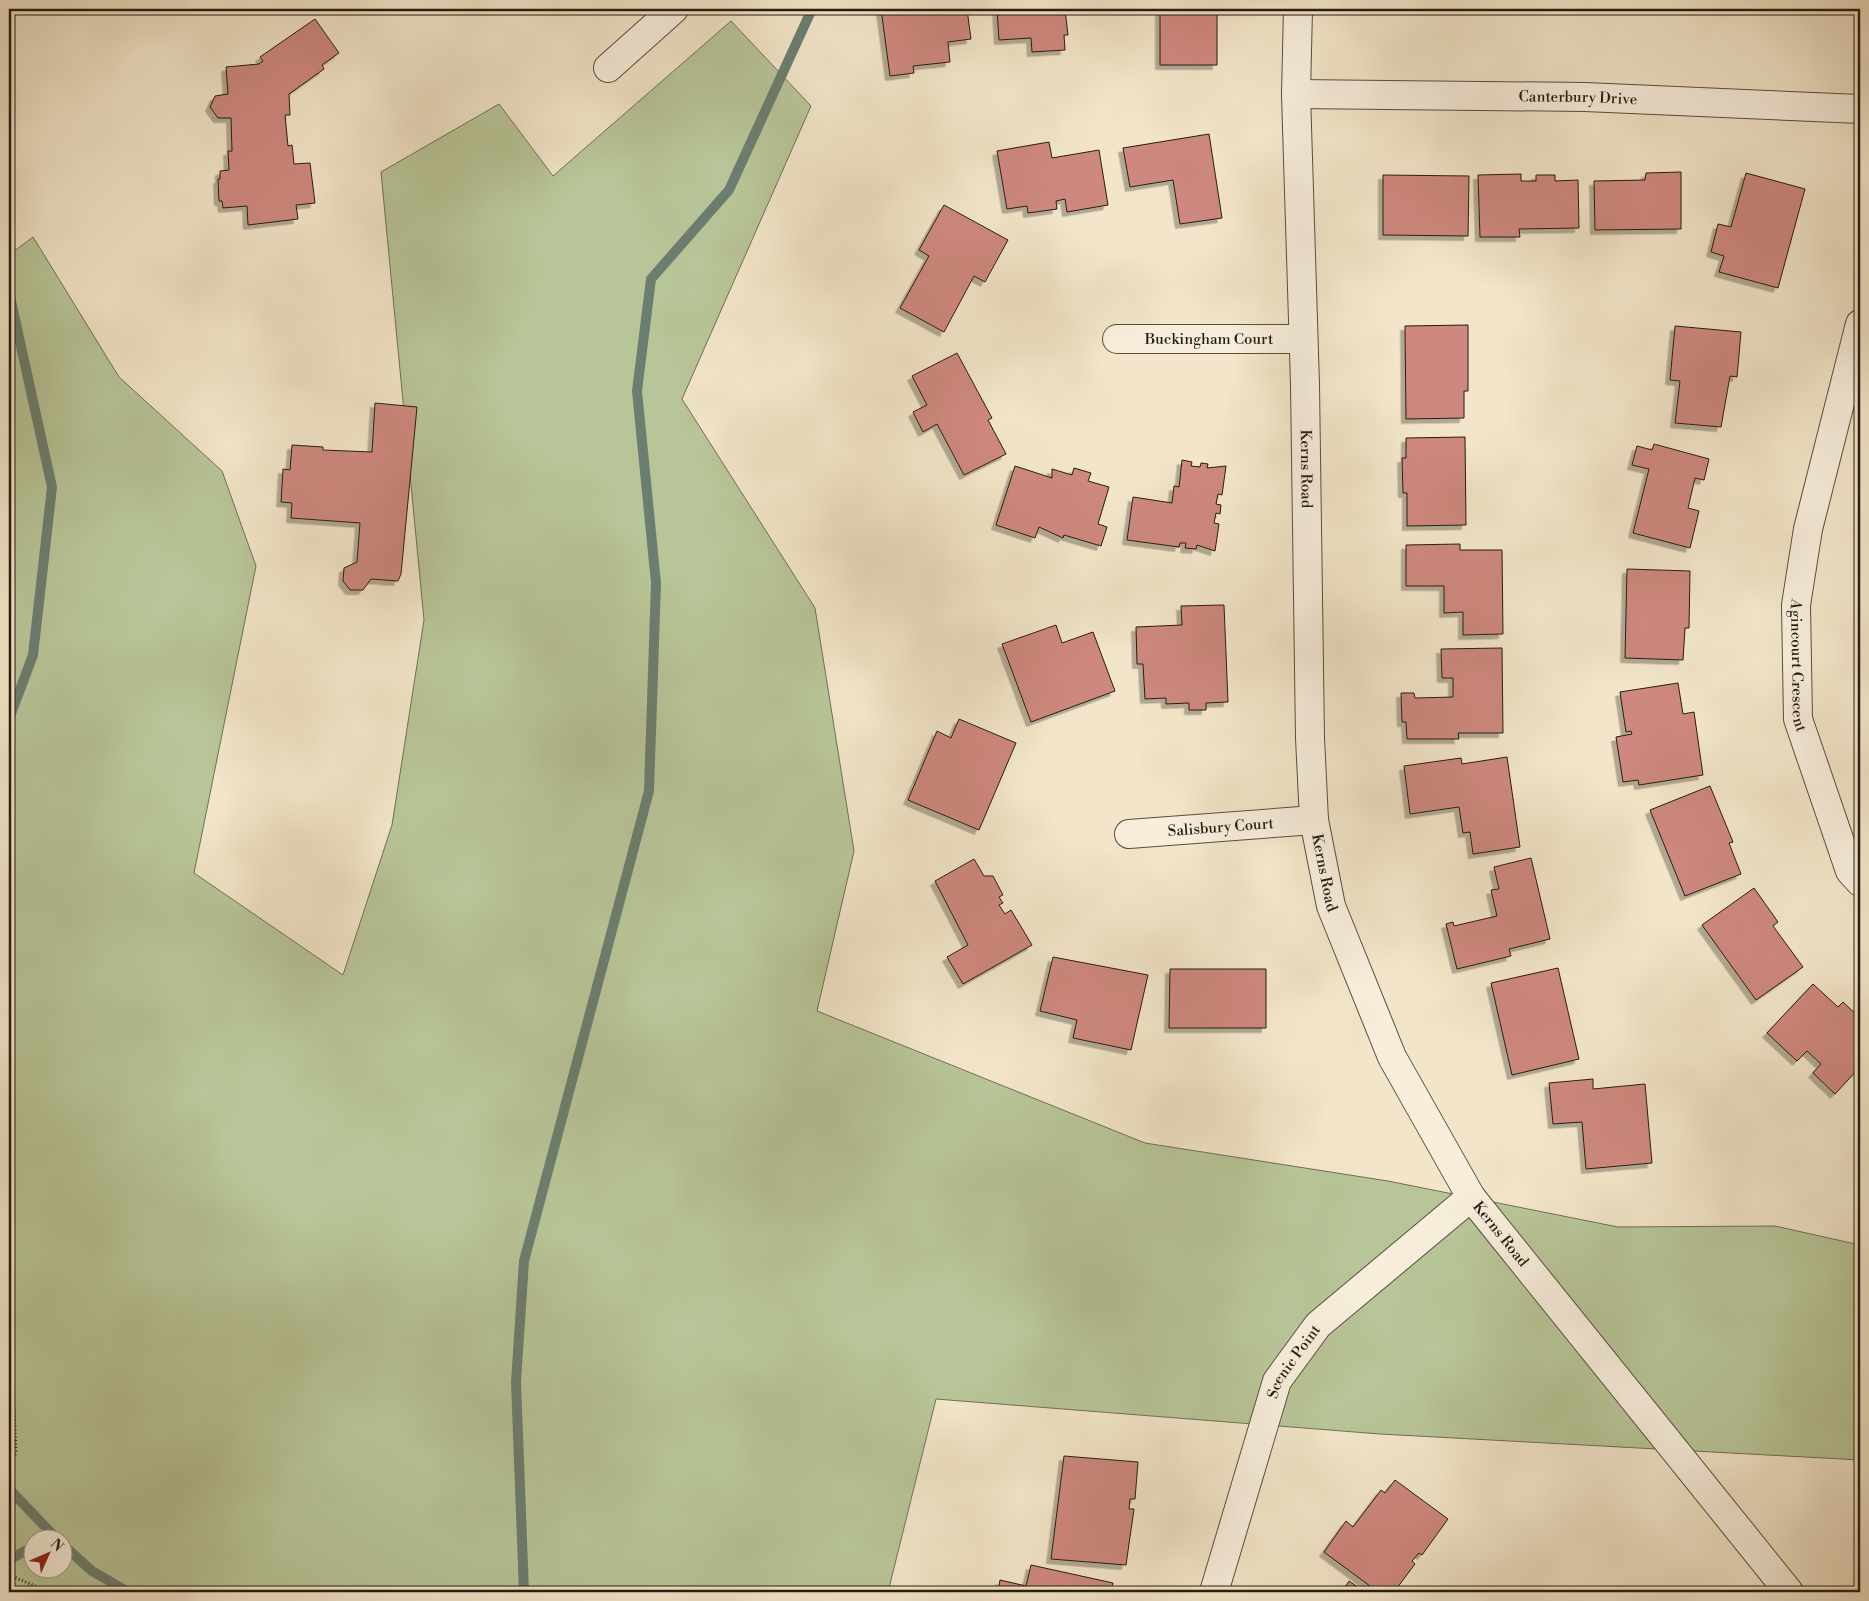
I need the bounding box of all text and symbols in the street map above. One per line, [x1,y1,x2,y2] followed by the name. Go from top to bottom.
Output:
[1519,87,1638,109] street label: Canterbury Drive
[1144,330,1274,349] street label: Buckingham Court
[1296,429,1316,509] street label: Kerns Road
[1785,597,1811,735] street label: Agincourt Crescent
[1167,814,1275,841] street label: Salisbury Court
[1307,832,1342,915] street label: Kerns Road
[1468,1198,1533,1271] street label: Kerns Road
[1263,1321,1325,1401] street label: Scenic Point
[22,1528,72,1578] north arrow
[46,1535,67,1556] text: N

